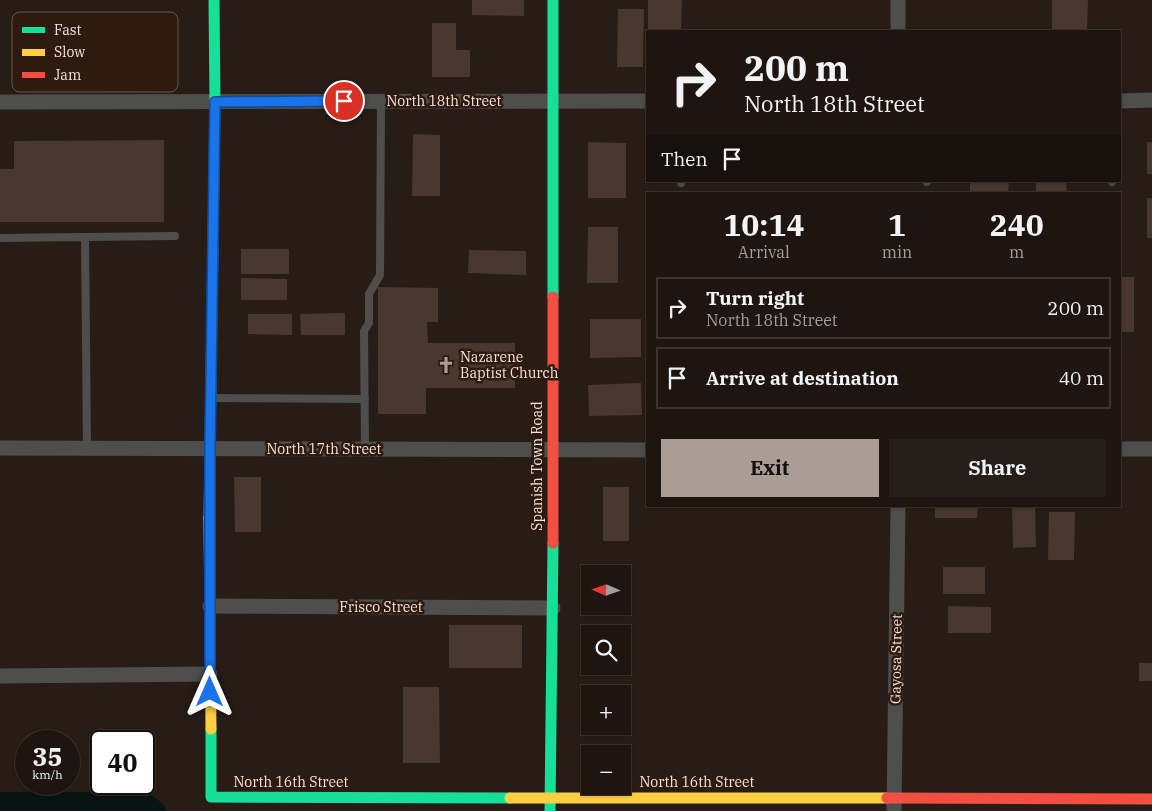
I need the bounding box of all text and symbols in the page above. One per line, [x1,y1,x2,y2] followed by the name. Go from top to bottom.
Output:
[12,12,178,92] legend
[54,21,82,39] text: Fast
[54,43,85,61] text: Slow
[744,45,849,91] text: 200 m
[661,50,726,115] icon: right
[54,66,81,84] text: Jam
[323,80,365,122] pin
[330,87,358,115] icon: arrive
[744,89,925,118] text: North 18th Street
[386,92,502,110] street label: North 18th Street
[718,145,746,173] icon: arrive
[661,147,708,171] text: Then
[723,205,804,244] text: 10:14
[888,205,906,244] text: 1
[990,205,1044,244] text: 240
[738,242,790,262] text: Arrival
[882,242,912,262] text: min
[1009,242,1024,262] text: m
[706,286,804,310] text: Turn right
[663,294,691,322] icon: right
[1047,296,1104,320] text: 200 m
[706,310,837,330] text: North 18th Street
[460,348,559,382] place label: Nazarene Baptist Church
[436,355,456,375] church icon: Nazarene Baptist Church
[663,364,691,392] icon: arrive
[706,366,899,390] text: Arrive at destination
[1059,366,1104,390] text: 40 m
[528,401,546,531] street label: Spanish Town Road
[661,439,879,497] button: Exit
[889,439,1106,497] button: Share
[266,440,382,458] street label: North 17th Street
[581,565,631,615] north arrow
[581,565,631,795] map controls
[339,598,423,616] street label: Frisco Street
[886,614,906,704] street label: Gayosa Street
[581,625,631,675] button: search
[183,665,235,717] position arrow
[581,685,631,735] button: +
[90,730,155,795] speed limit sign: 40
[32,740,63,773] text: 35
[581,745,631,795] button: −
[32,767,63,782] text: km/h
[233,773,349,791] street label: North 16th Street
[639,773,755,791] street label: North 16th Street

